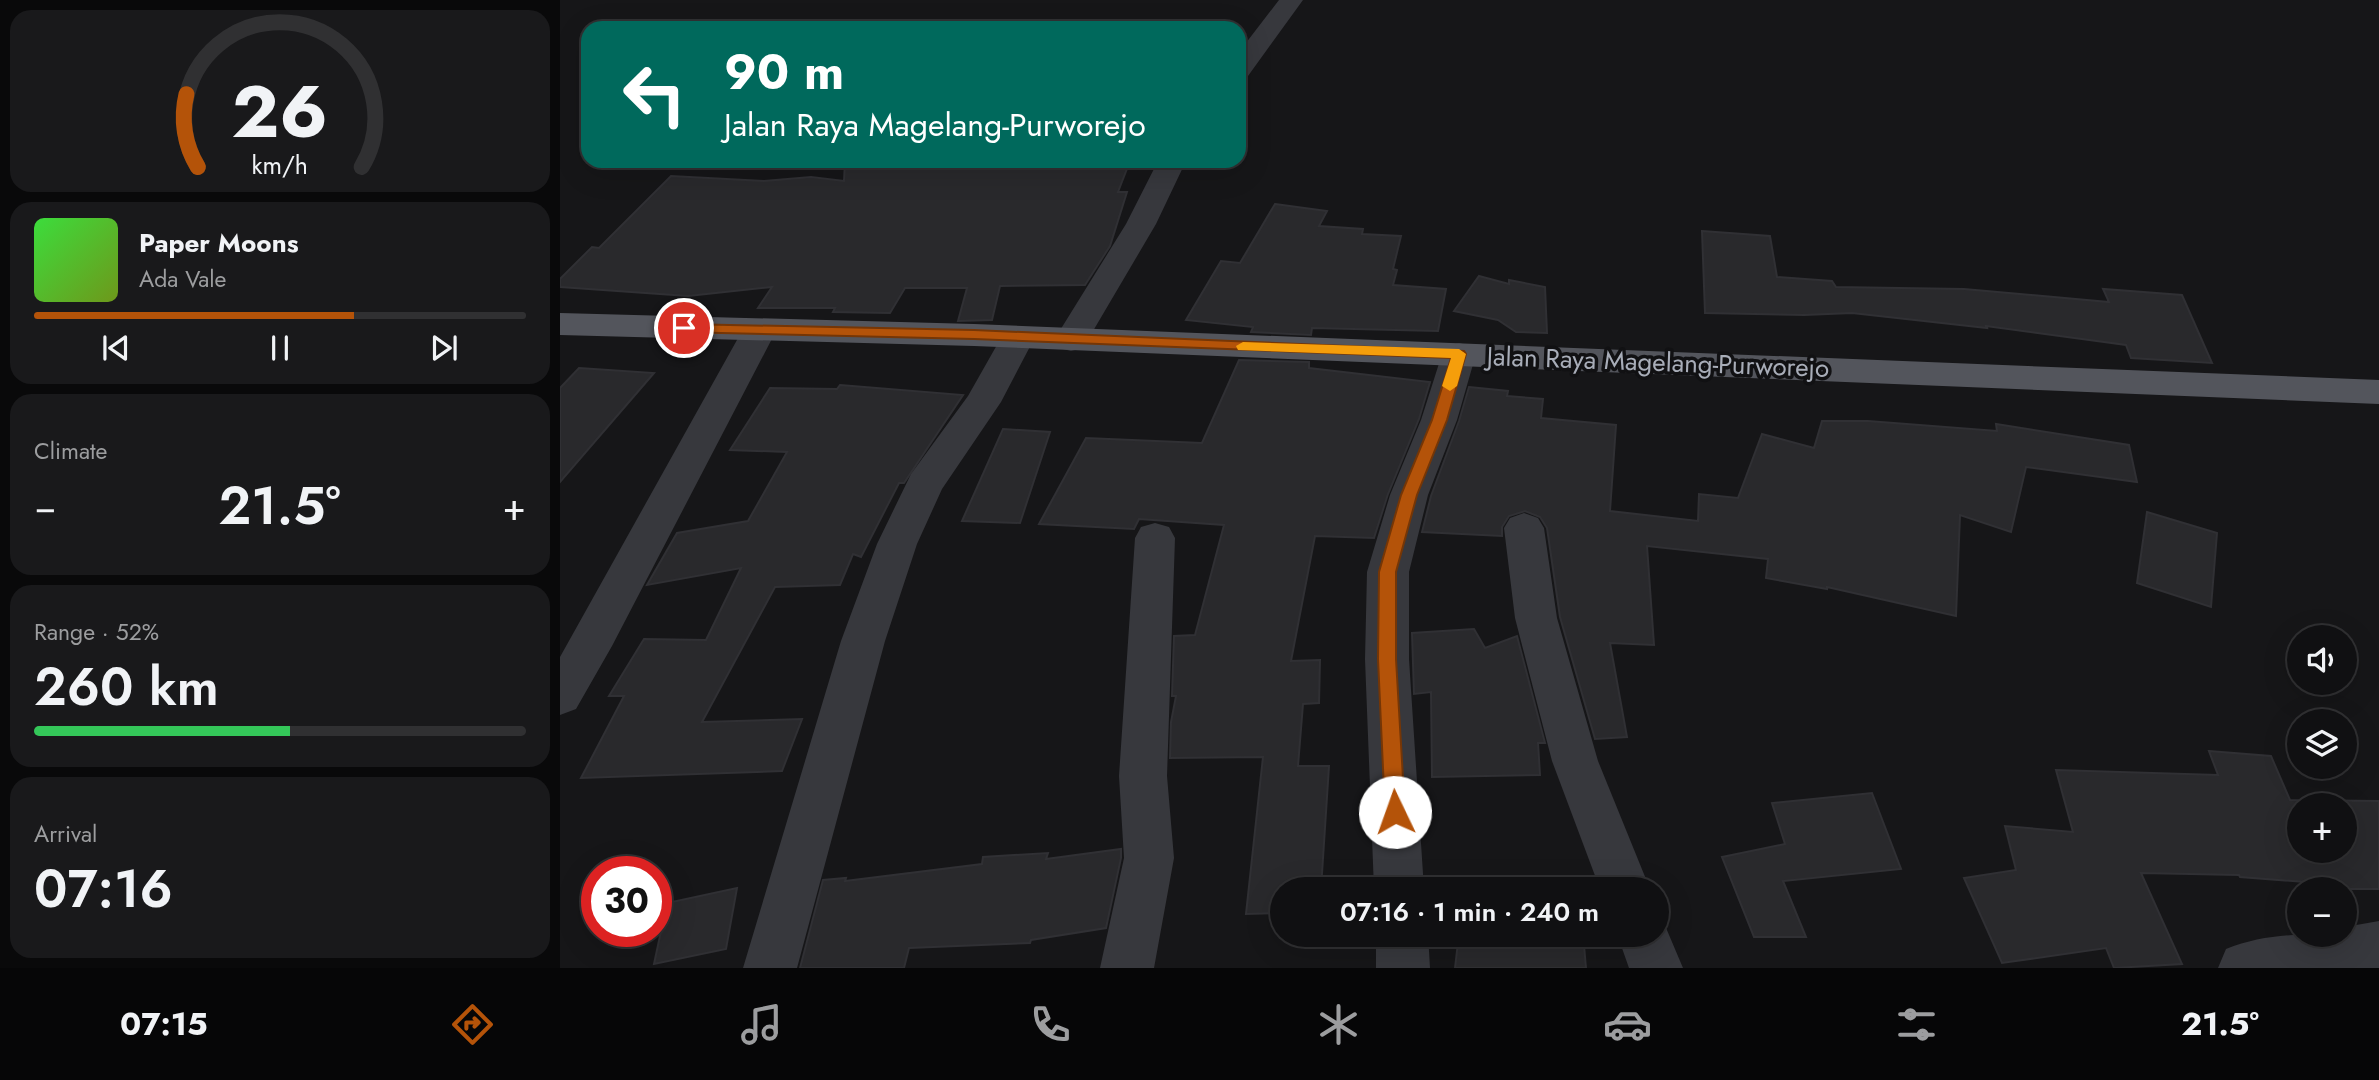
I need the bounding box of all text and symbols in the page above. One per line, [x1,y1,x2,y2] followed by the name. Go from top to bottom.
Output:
[724,37,844,107] text: 90 m
[609,49,700,140] icon: left
[232,59,328,164] text: 26
[724,102,1146,148] text: Jalan Raya Magelang-Purworejo
[252,147,308,183] text: km/h
[139,224,299,262] text: Paper Moons
[139,262,226,296] text: Ada Vale
[654,298,714,358] pin
[665,309,703,347] icon: arrive
[97,329,135,367] icon: previous
[261,329,299,367] icon: pause
[425,329,463,367] icon: next
[1483,337,1830,387] street label: Jalan Raya Magelang-Purworejo
[34,434,107,468] text: Climate
[219,468,341,544] text: 21.5°
[34,479,56,534] text: −
[503,479,526,534] text: +
[34,615,159,649] text: Range · 52%
[2287,625,2357,947] map controls
[2287,625,2357,695] button: sound
[34,649,219,725] text: 260 km
[2287,709,2357,779] button: layers
[1358,775,1432,849] position arrow
[2287,793,2357,863] button: +
[34,817,97,851] text: Arrival
[34,851,173,927] text: 07:16
[581,856,672,947] speed limit sign: 30
[2287,877,2357,947] button: −
[1340,893,1599,931] text: 07:16 · 1 min · 240 m
[448,1000,497,1049] icon: directions
[737,1000,786,1049] icon: music
[1026,1000,1075,1049] icon: phone
[1314,1000,1363,1049] icon: climate
[1603,1000,1652,1049] icon: car
[1892,1000,1941,1049] icon: filters
[120,1001,208,1047] text: 07:15
[2181,1001,2259,1047] text: 21.5°

